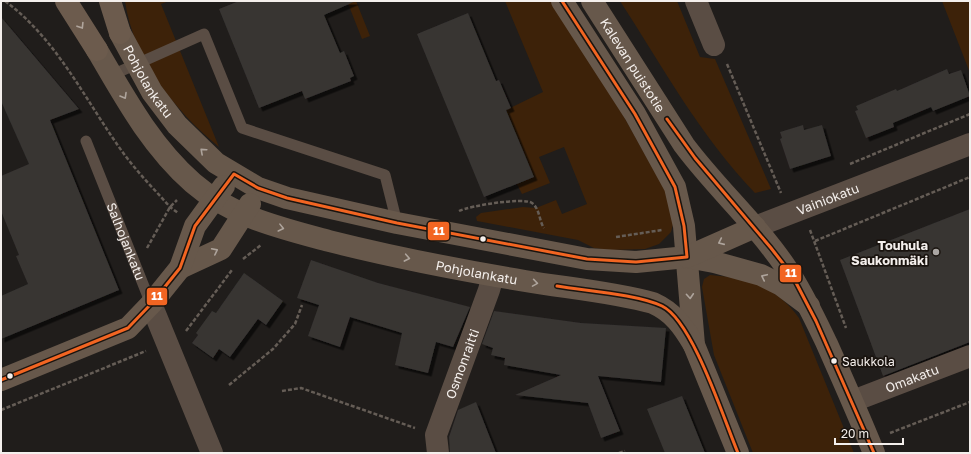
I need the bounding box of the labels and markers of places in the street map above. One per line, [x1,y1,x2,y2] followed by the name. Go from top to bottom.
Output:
[478,234,488,244] unlabelled marker
[851,237,928,268] place label: Touhula Saukonmäki
[931,247,941,257] marker: Touhula Saukonmäki
[842,354,895,369] place label: Saukkola
[829,356,839,366] marker: Saukkola
[5,371,15,381] unlabelled marker

